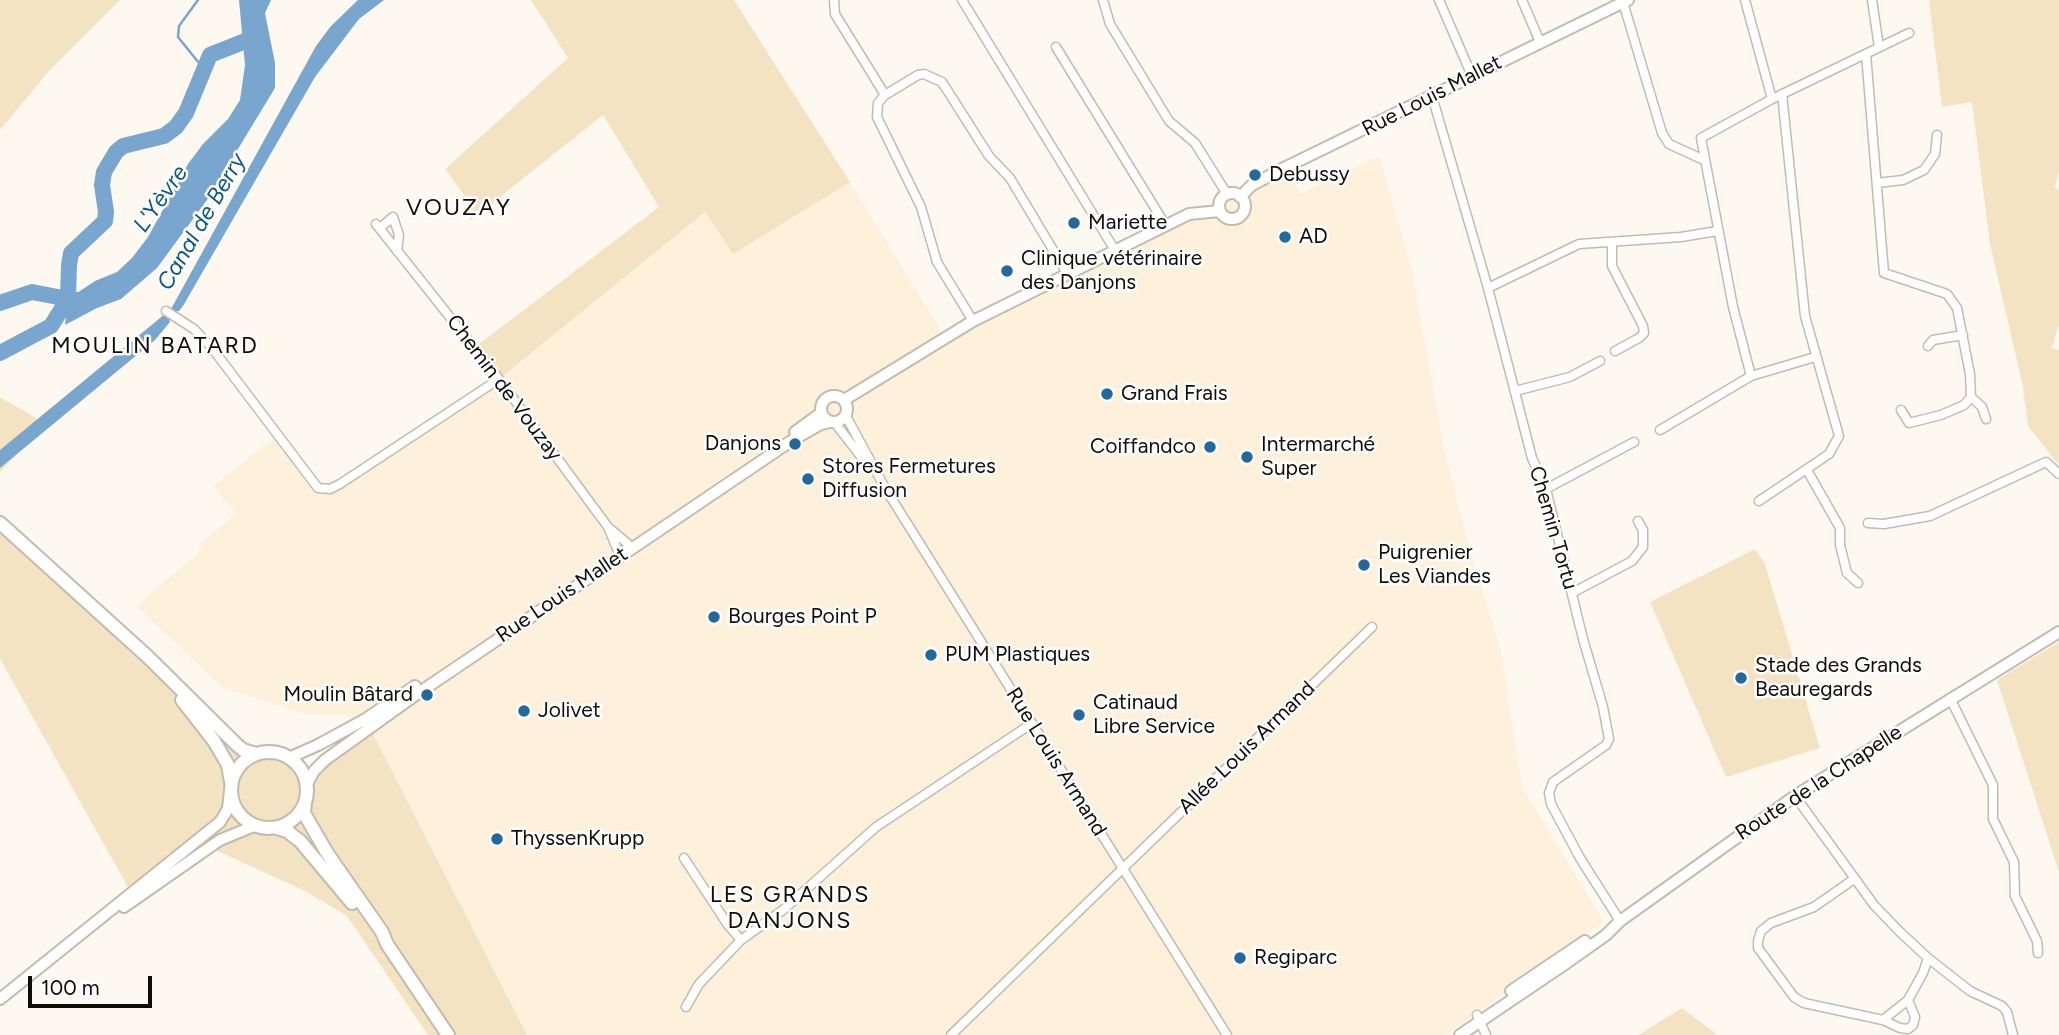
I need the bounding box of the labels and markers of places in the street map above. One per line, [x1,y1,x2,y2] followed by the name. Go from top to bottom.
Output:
[1269,162,1350,188] place label: Debussy
[1247,167,1263,183] marker: Debussy
[1088,210,1167,236] place label: Mariette
[1066,215,1082,231] marker: Mariette
[1299,224,1328,250] place label: AD
[1277,229,1293,245] marker: AD
[1021,246,1202,296] place label: Clinique vétérinaire des Danjons
[999,263,1015,279] marker: Clinique vétérinaire des Danjons
[1121,381,1228,407] place label: Grand Frais
[1099,386,1115,402] marker: Grand Frais
[705,431,781,457] place label: Danjons
[1261,432,1375,482] place label: Intermarché Super
[1090,434,1196,460] place label: Coiffandco
[787,436,803,452] marker: Danjons
[1202,439,1218,455] marker: Coiffandco
[1239,449,1255,465] marker: Intermarché Super
[822,454,996,504] place label: Stores Fermetures Diffusion
[800,471,816,487] marker: Stores Fermetures Diffusion
[1378,540,1491,590] place label: Puigrenier Les Viandes
[1356,557,1372,573] marker: Puigrenier Les Viandes
[728,604,877,630] place label: Bourges Point P
[706,609,722,625] marker: Bourges Point P
[945,642,1090,668] place label: PUM Plastiques
[923,647,939,663] marker: PUM Plastiques
[1755,653,1922,703] place label: Stade des Grands Beauregards
[1733,670,1749,686] marker: Stade des Grands Beauregards
[283,682,413,708] place label: Moulin Bâtard
[419,687,435,703] marker: Moulin Bâtard
[1093,690,1215,740] place label: Catinaud Libre Service
[538,698,601,724] place label: Jolivet
[516,703,532,719] marker: Jolivet
[1071,707,1087,723] marker: Catinaud Libre Service
[511,826,644,852] place label: ThyssenKrupp
[489,831,505,847] marker: ThyssenKrupp
[1254,945,1337,971] place label: Regiparc
[1232,950,1248,966] marker: Regiparc

